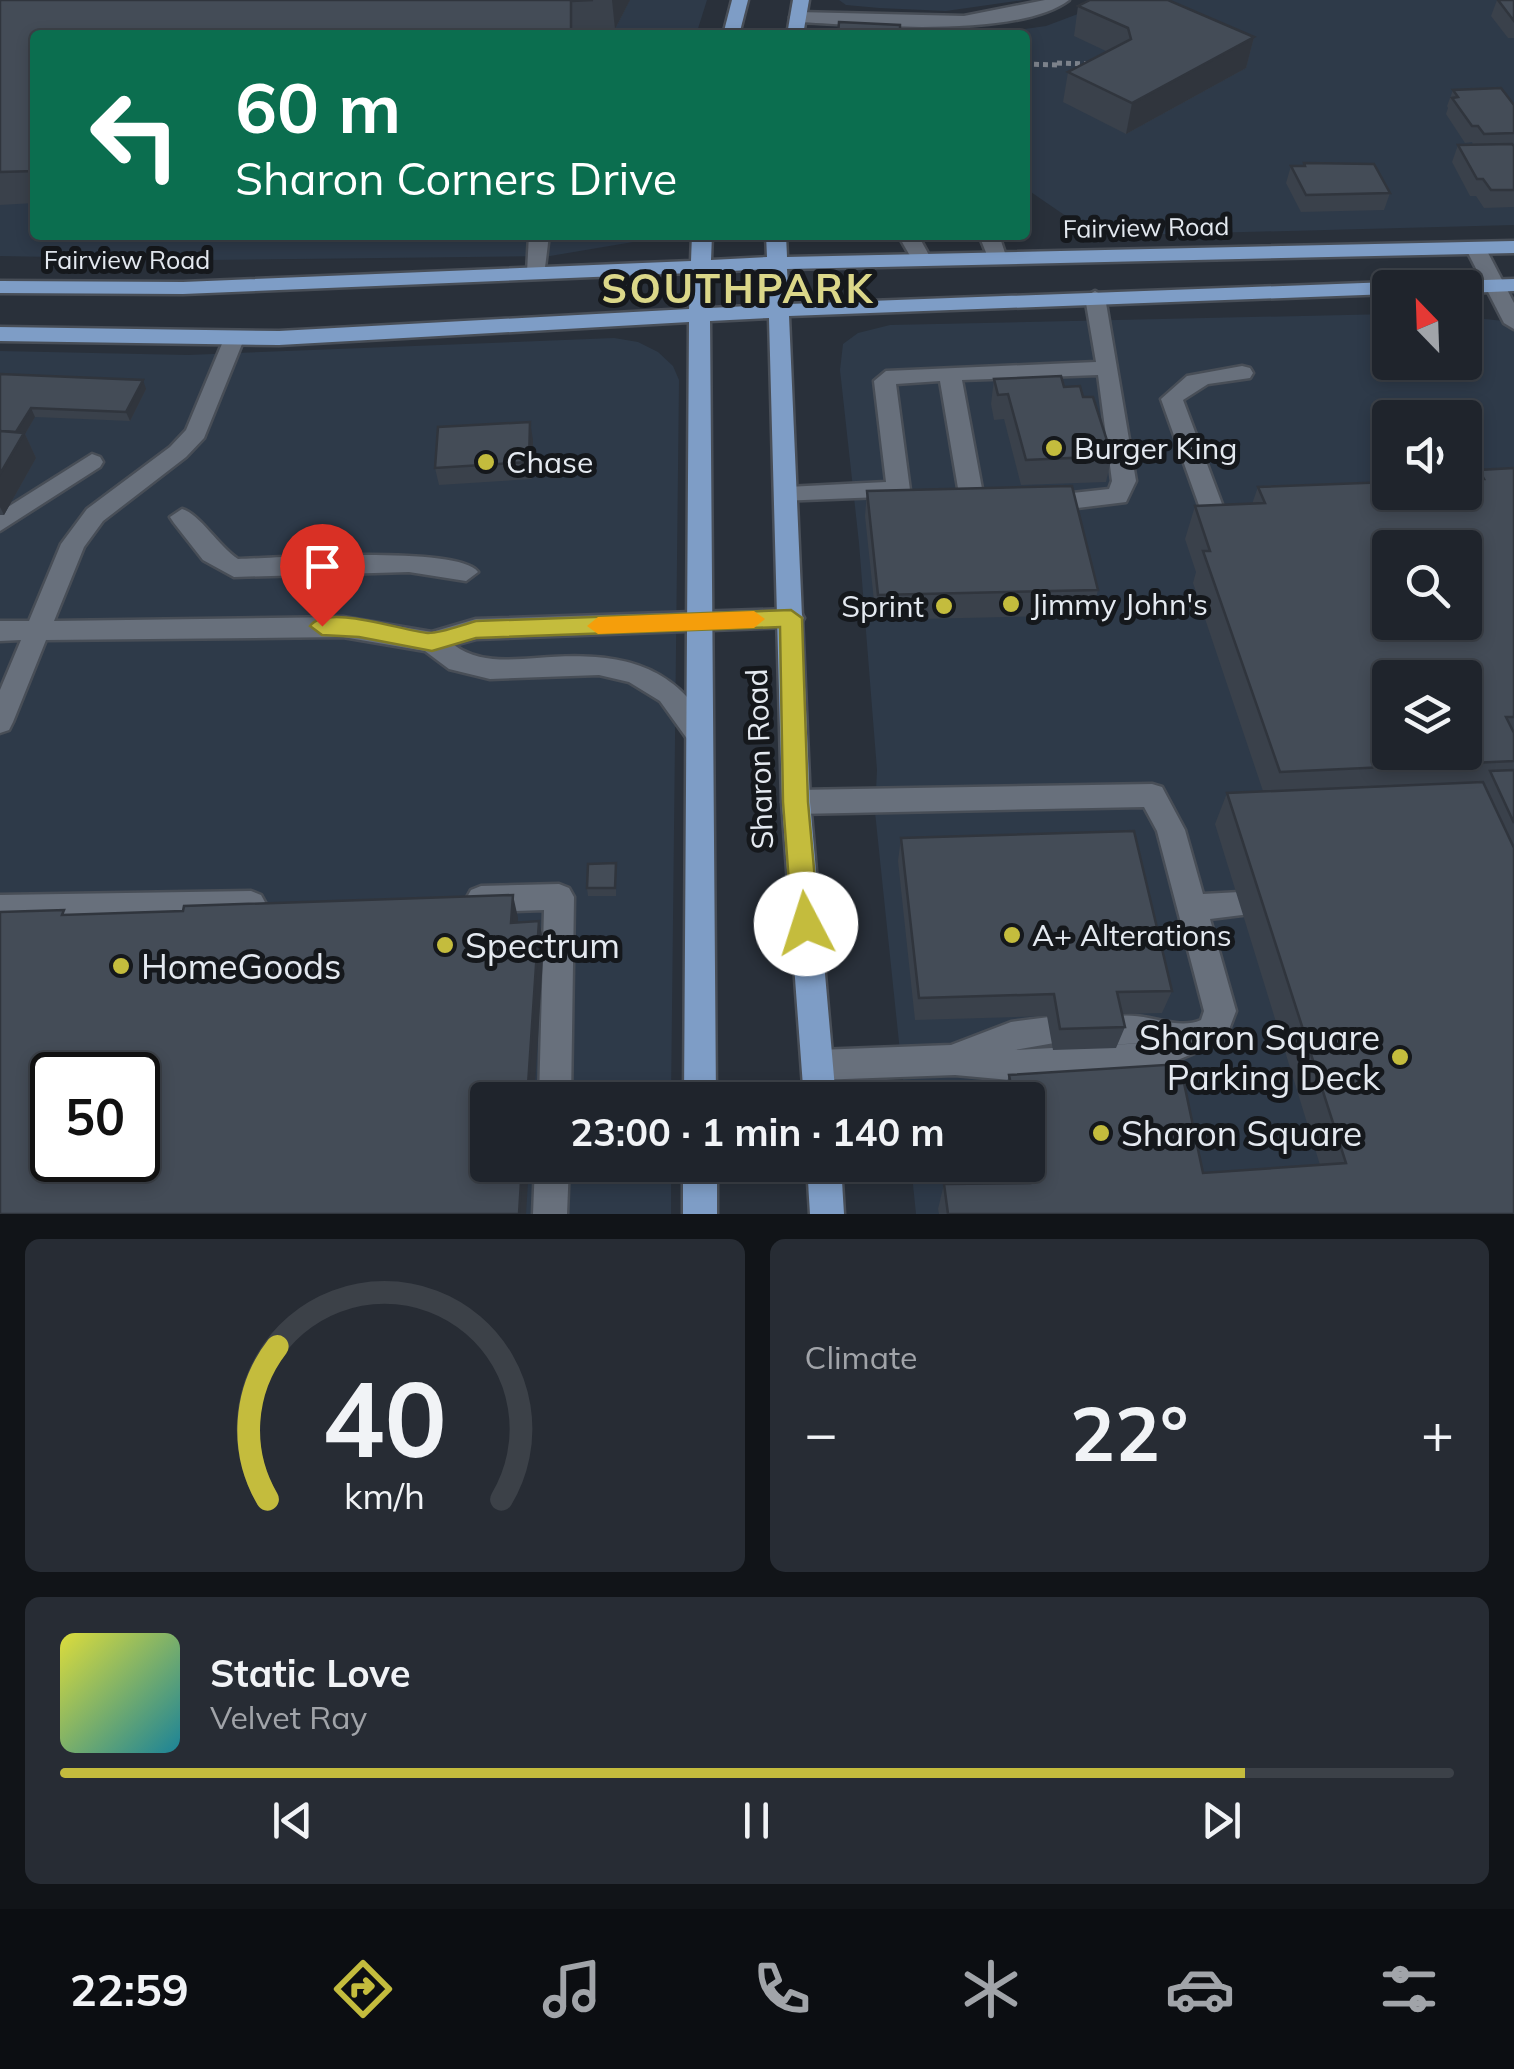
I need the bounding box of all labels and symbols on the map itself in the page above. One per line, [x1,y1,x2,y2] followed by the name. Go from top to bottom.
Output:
[1062,210,1230,244] street label: Fairview Road
[44,244,210,275] street label: Fairview Road
[601,263,875,313] district label: SOUTHPARK
[1372,270,1482,380] north arrow
[1074,429,1237,467] place label: Burger King
[1043,437,1065,459] marker: Burger King
[506,443,593,481] place label: Chase
[475,451,497,473] marker: Chase
[280,524,365,627] pin
[1031,585,1208,623] place label: Jimmy John's
[841,587,924,625] place label: Sprint
[1000,593,1022,615] marker: Jimmy John's
[933,595,955,617] marker: Sprint
[737,668,781,850] street label: Sharon Road
[754,872,858,976] position arrow
[1032,916,1232,954] place label: A+ Alterations
[465,923,620,967] place label: Spectrum
[1001,924,1023,946] marker: A+ Alterations
[434,934,456,956] marker: Spectrum
[141,944,341,988] place label: HomeGoods
[110,955,132,977] marker: HomeGoods
[1139,1015,1381,1099] place label: Sharon Square Parking Deck
[1389,1046,1411,1068] marker: Sharon Square Parking Deck
[30,1052,160,1182] speed limit sign: 50
[1121,1111,1362,1155] place label: Sharon Square
[1090,1122,1112,1144] marker: Sharon Square

